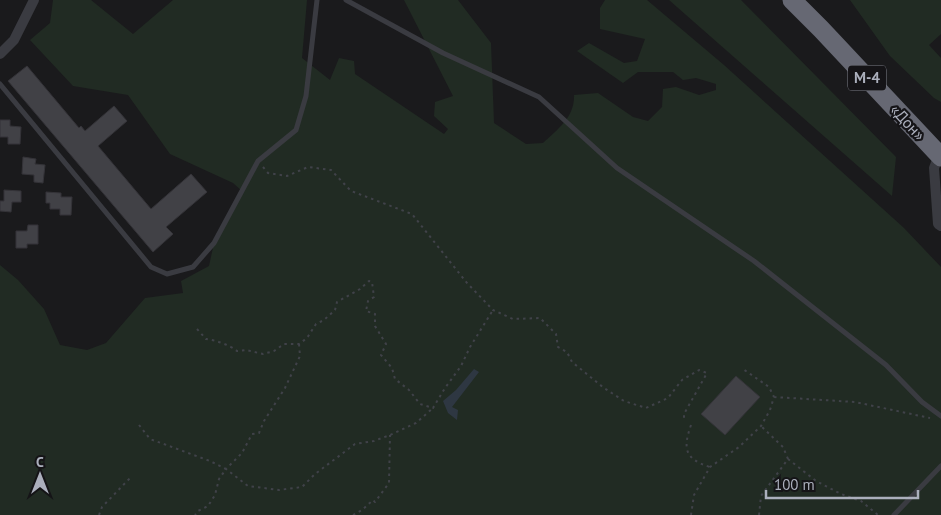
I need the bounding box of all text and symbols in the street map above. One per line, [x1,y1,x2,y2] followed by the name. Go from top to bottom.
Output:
[848,66,886,90] road number: М-4
[886,100,930,145] street label: «Дон»
[15,450,65,500] north arrow
[36,453,44,471] text: С
[766,468,918,500] scale bar
[774,475,815,494] text: 100 m

